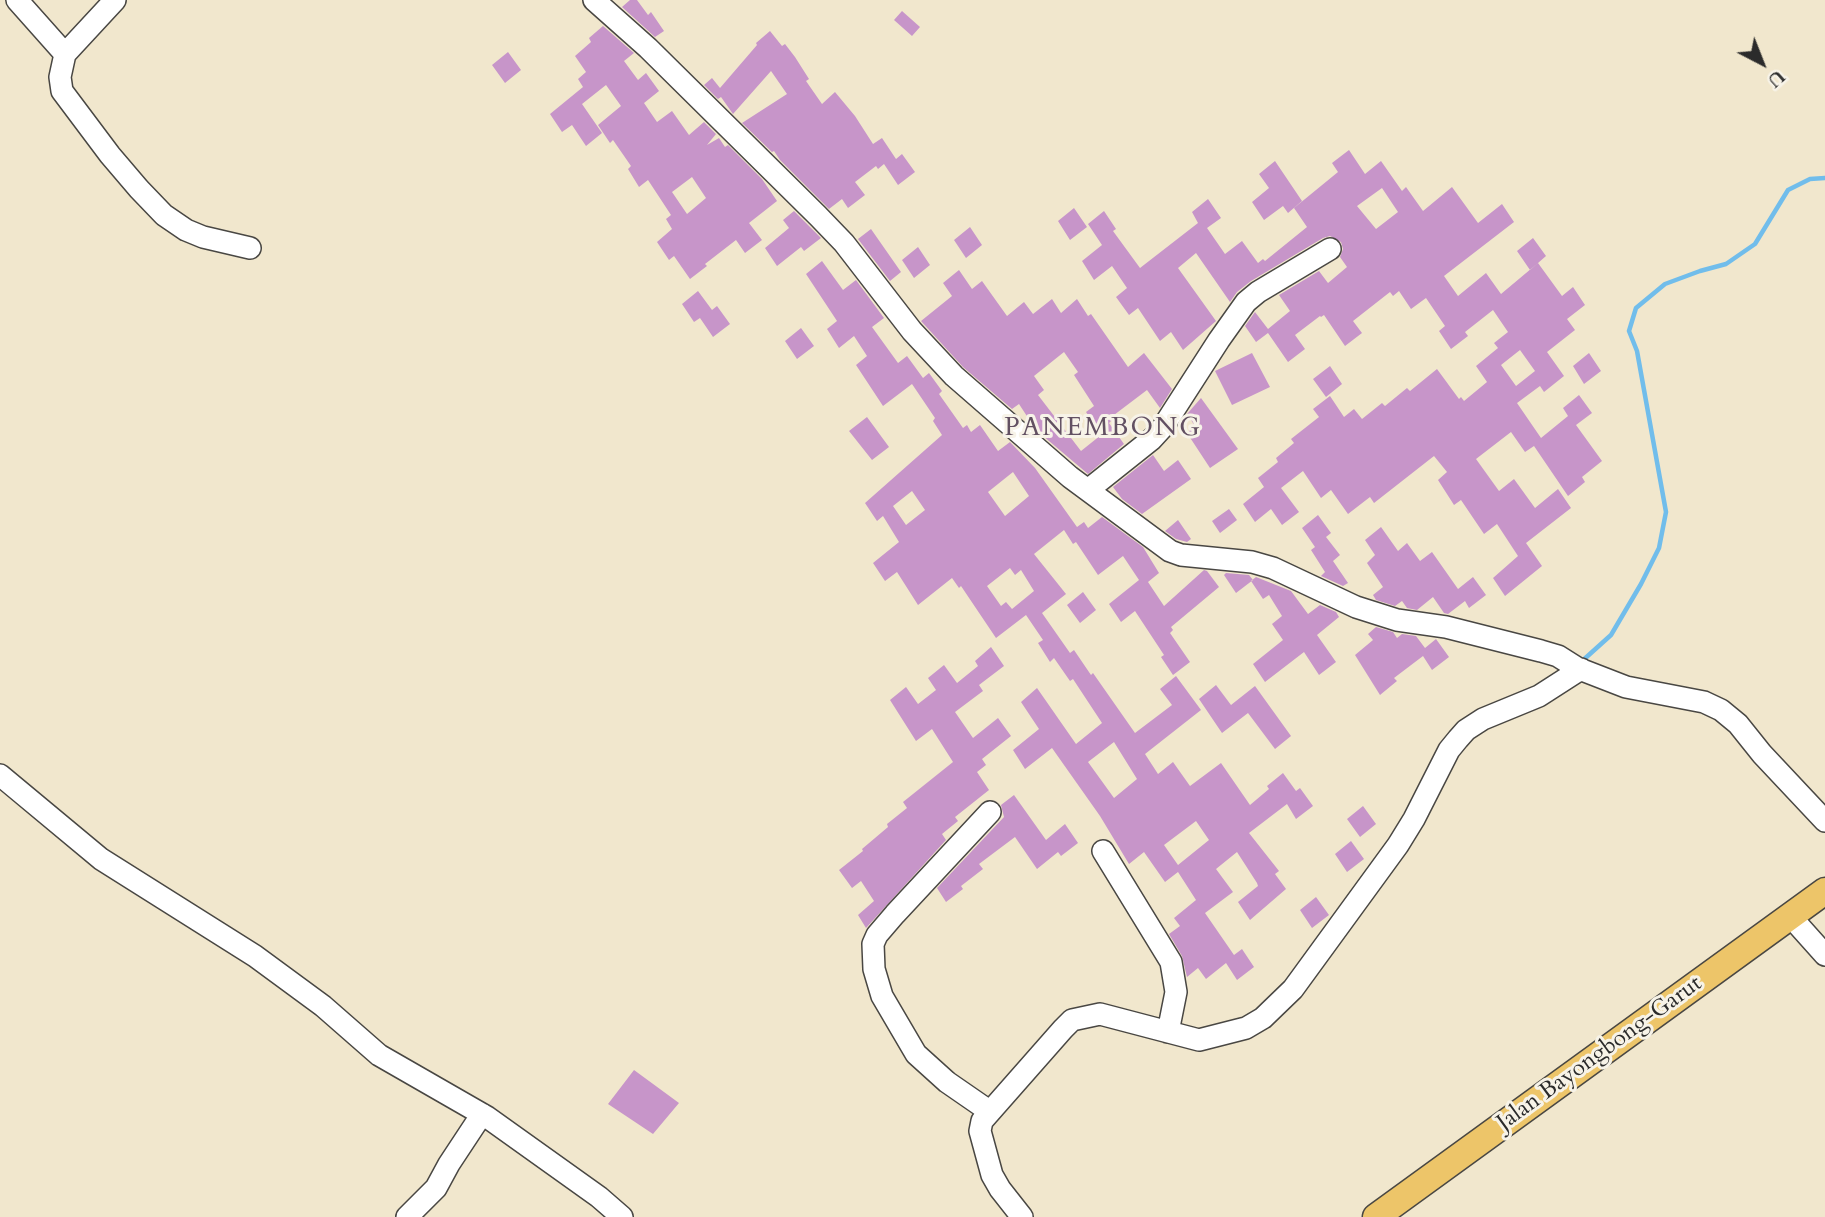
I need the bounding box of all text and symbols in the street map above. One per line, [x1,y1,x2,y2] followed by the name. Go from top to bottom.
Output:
[1727,28,1797,98] north arrow
[1762,64,1791,93] text: U
[1005,413,1201,445] district label: PANEMBONG
[1492,970,1708,1138] street label: Jalan Bayongbong-Garut

